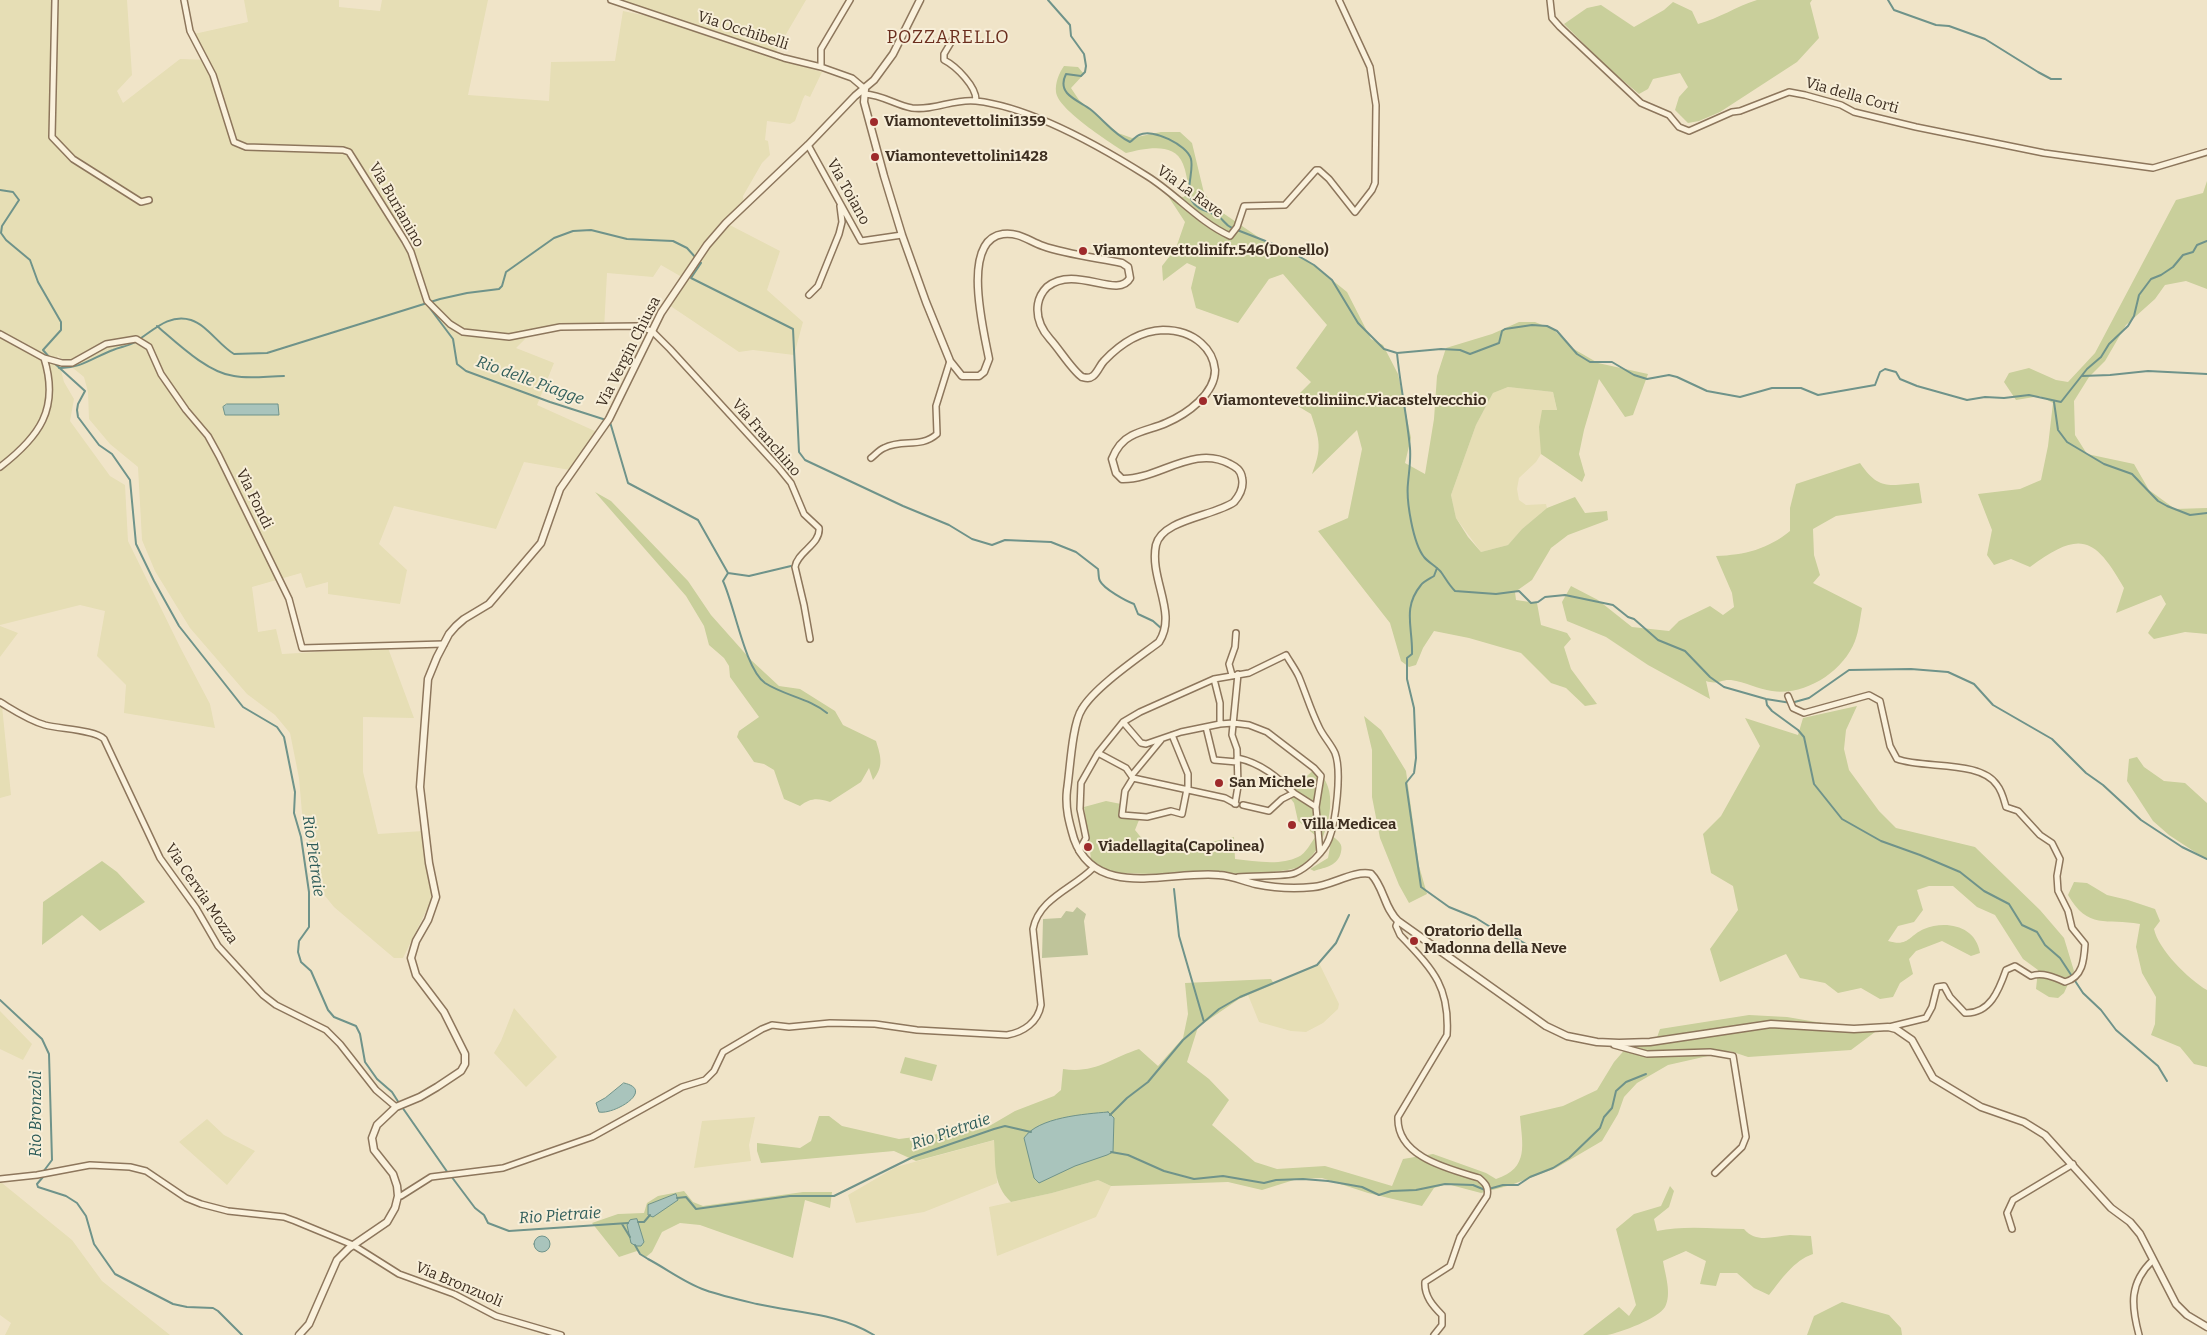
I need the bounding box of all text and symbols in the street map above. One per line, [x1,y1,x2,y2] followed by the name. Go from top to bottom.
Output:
[695,8,791,54] street label: Via Occhibelli
[885,27,1011,49] district label: POZZARELLO
[1803,74,1901,118] street label: Via della Corti
[884,113,1046,131] place label: Viamontevettolini1359
[868,116,880,128] marker: Viamontevettolini1359
[885,148,1048,166] place label: Viamontevettolini1428
[869,151,881,163] marker: Viamontevettolini1428
[823,156,873,228] street label: Via Toiano
[364,159,428,251] street label: Via Burianino
[1153,162,1227,222] street label: Via La Rave
[1093,242,1329,260] place label: Viamontevettolinifr.546(Donello)
[1077,245,1089,257] marker: Viamontevettolinifr.546(Donello)
[593,294,665,410] street label: Via Vergin Chiusa
[474,353,586,409] water label: Rio delle Piagge
[1213,392,1486,410] place label: Viamontevettoliniinc.Viacastelvecchio
[1197,395,1209,407] marker: Viamontevettoliniinc.Viacastelvecchio
[728,396,804,480] street label: Via Franchino
[232,466,276,532] street label: Via Fondi
[1229,774,1315,792] place label: San Michele
[1213,777,1225,789] marker: San Michele
[298,814,328,898] water label: Rio Pietraie
[1302,816,1396,834] place label: Villa Medicea
[1286,819,1298,831] marker: Villa Medicea
[1098,838,1264,856] place label: Viadellagita(Capolinea)
[161,840,241,948] street label: Via Cervia Mozza
[1082,841,1094,853] marker: Viadellagita(Capolinea)
[1424,923,1567,958] place label: Oratorio della Madonna della Neve
[1408,935,1420,947] marker: Oratorio della Madonna della Neve
[27,1071,47,1157] water label: Rio Bronzoli
[909,1110,993,1154] water label: Rio Pietraie
[518,1204,602,1228] water label: Rio Pietraie
[413,1259,505,1311] street label: Via Bronzuoli

